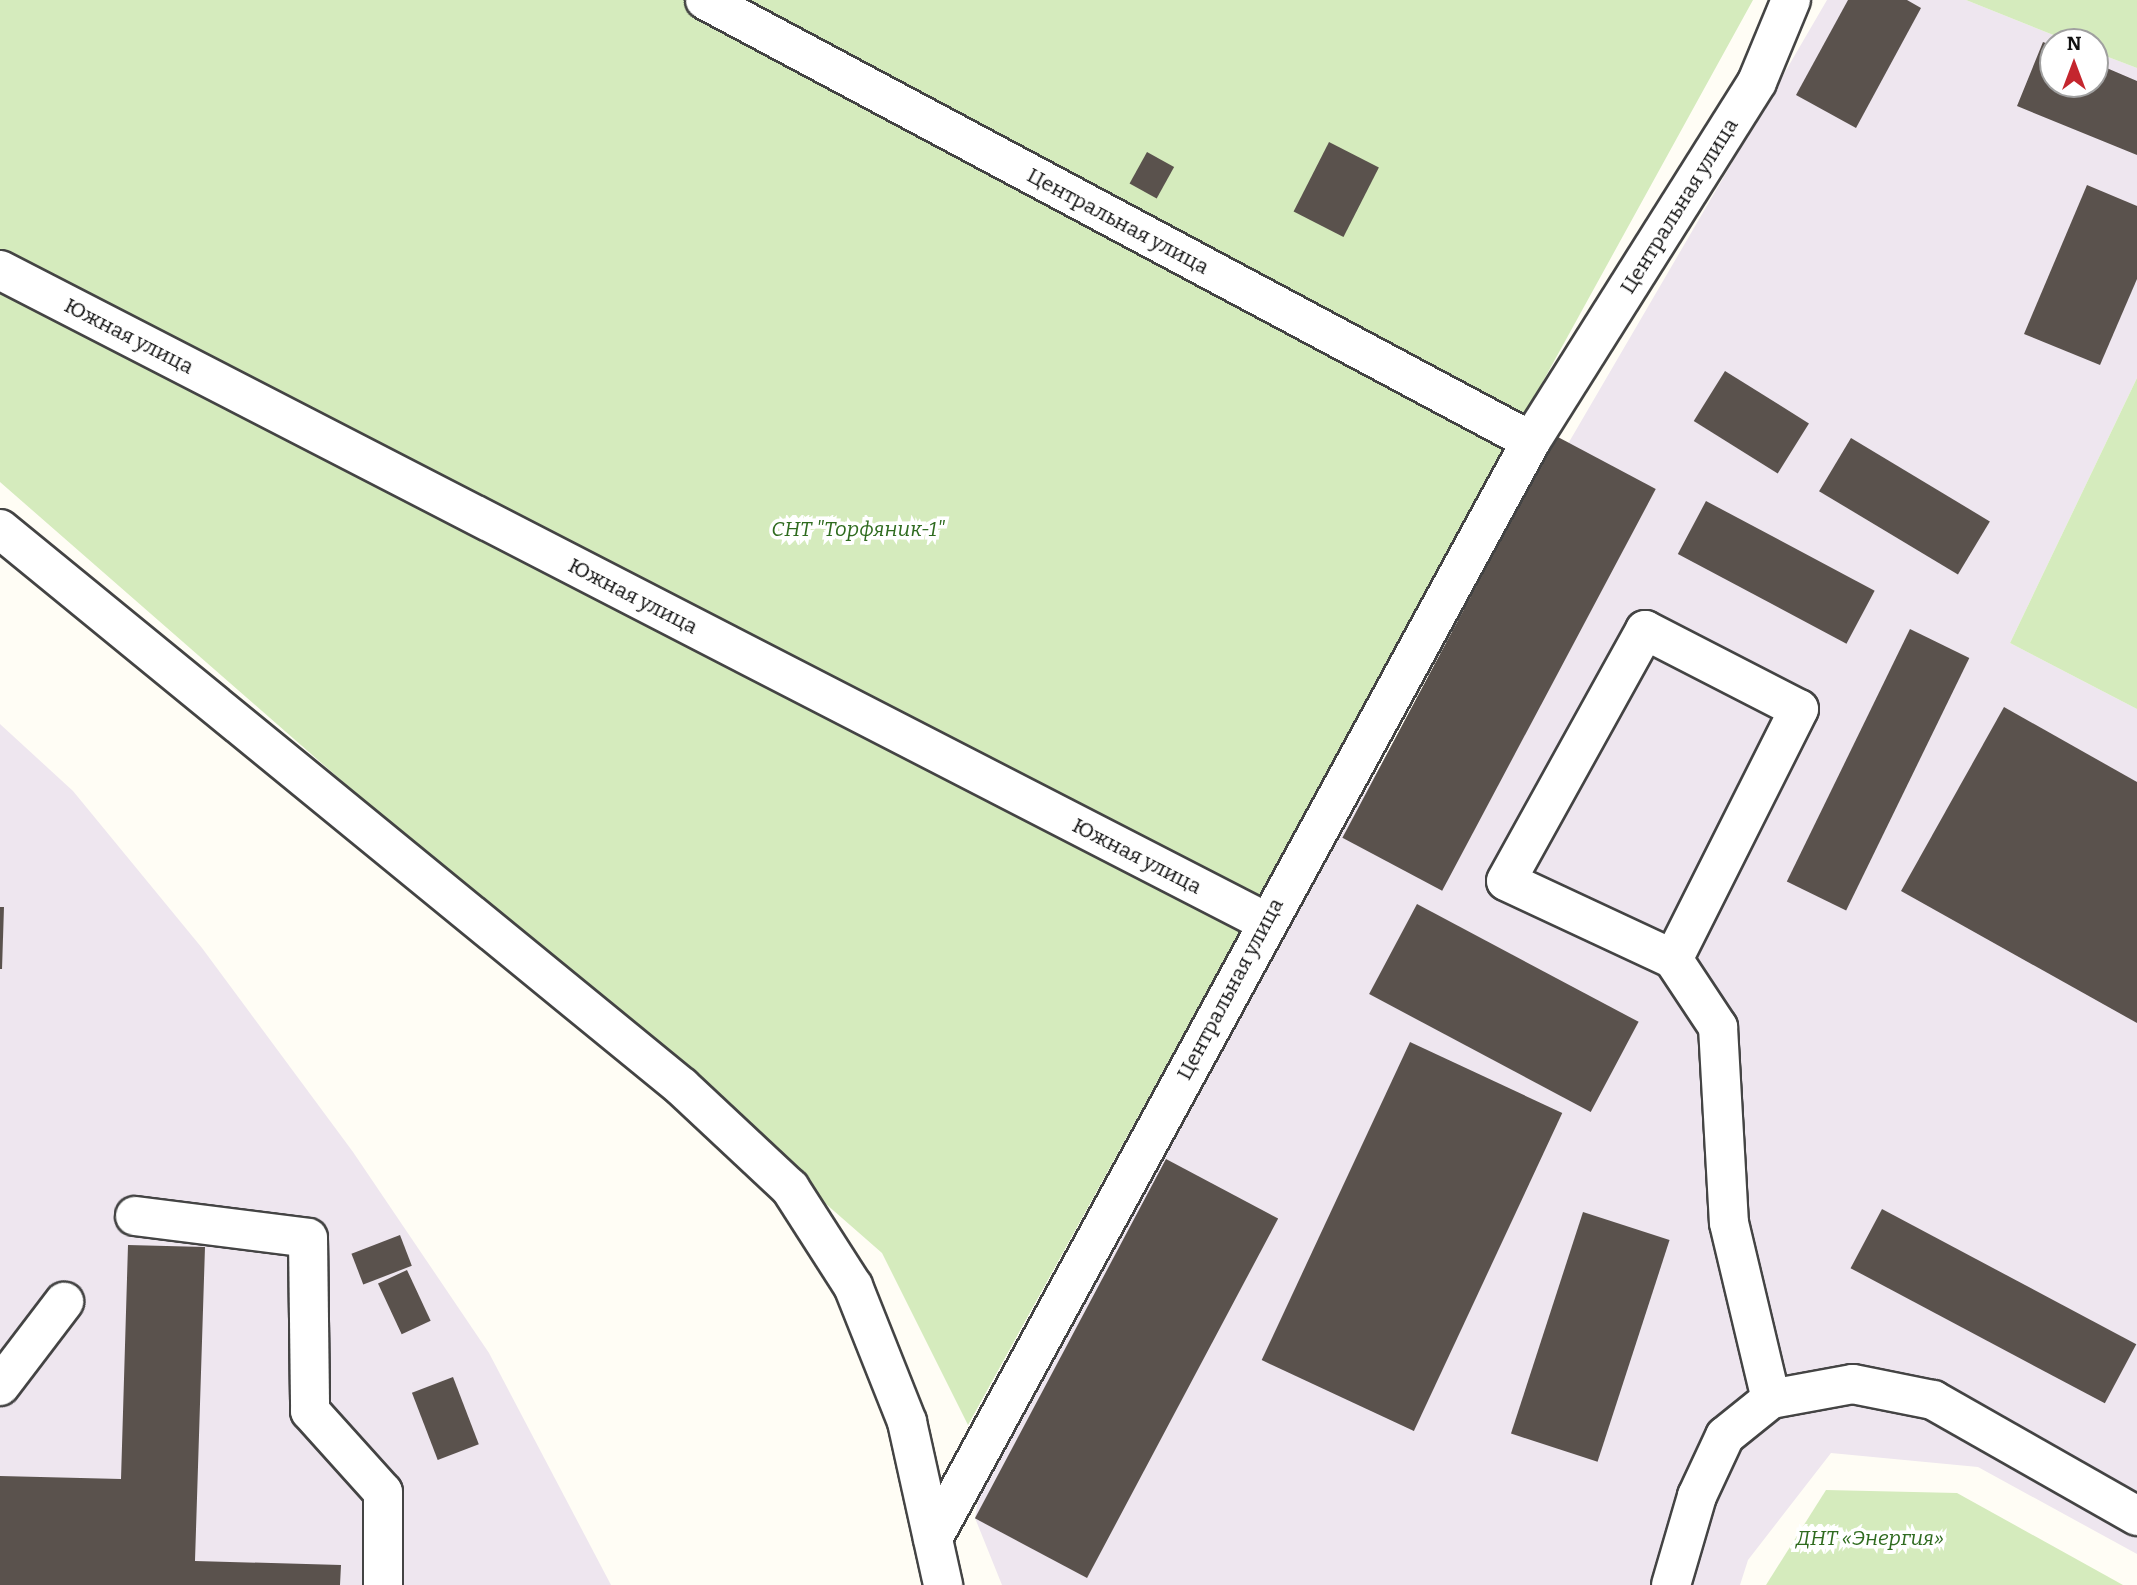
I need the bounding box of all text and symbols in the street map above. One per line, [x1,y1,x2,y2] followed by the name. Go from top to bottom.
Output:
[2039,28,2109,98] north arrow
[2067,32,2081,55] text: N
[1615,114,1743,298] street label: Центральная улица
[1023,162,1213,280] street label: Центральная улица
[60,293,198,379] street label: Южная улица
[771,516,945,542] park label: СНТ "Торфяник-1"
[564,553,702,639] street label: Южная улица
[1068,813,1206,899] street label: Южная улица
[1171,894,1289,1084] street label: Центральная улица
[1796,1525,1944,1551] park label: ДНТ «Энергия»

